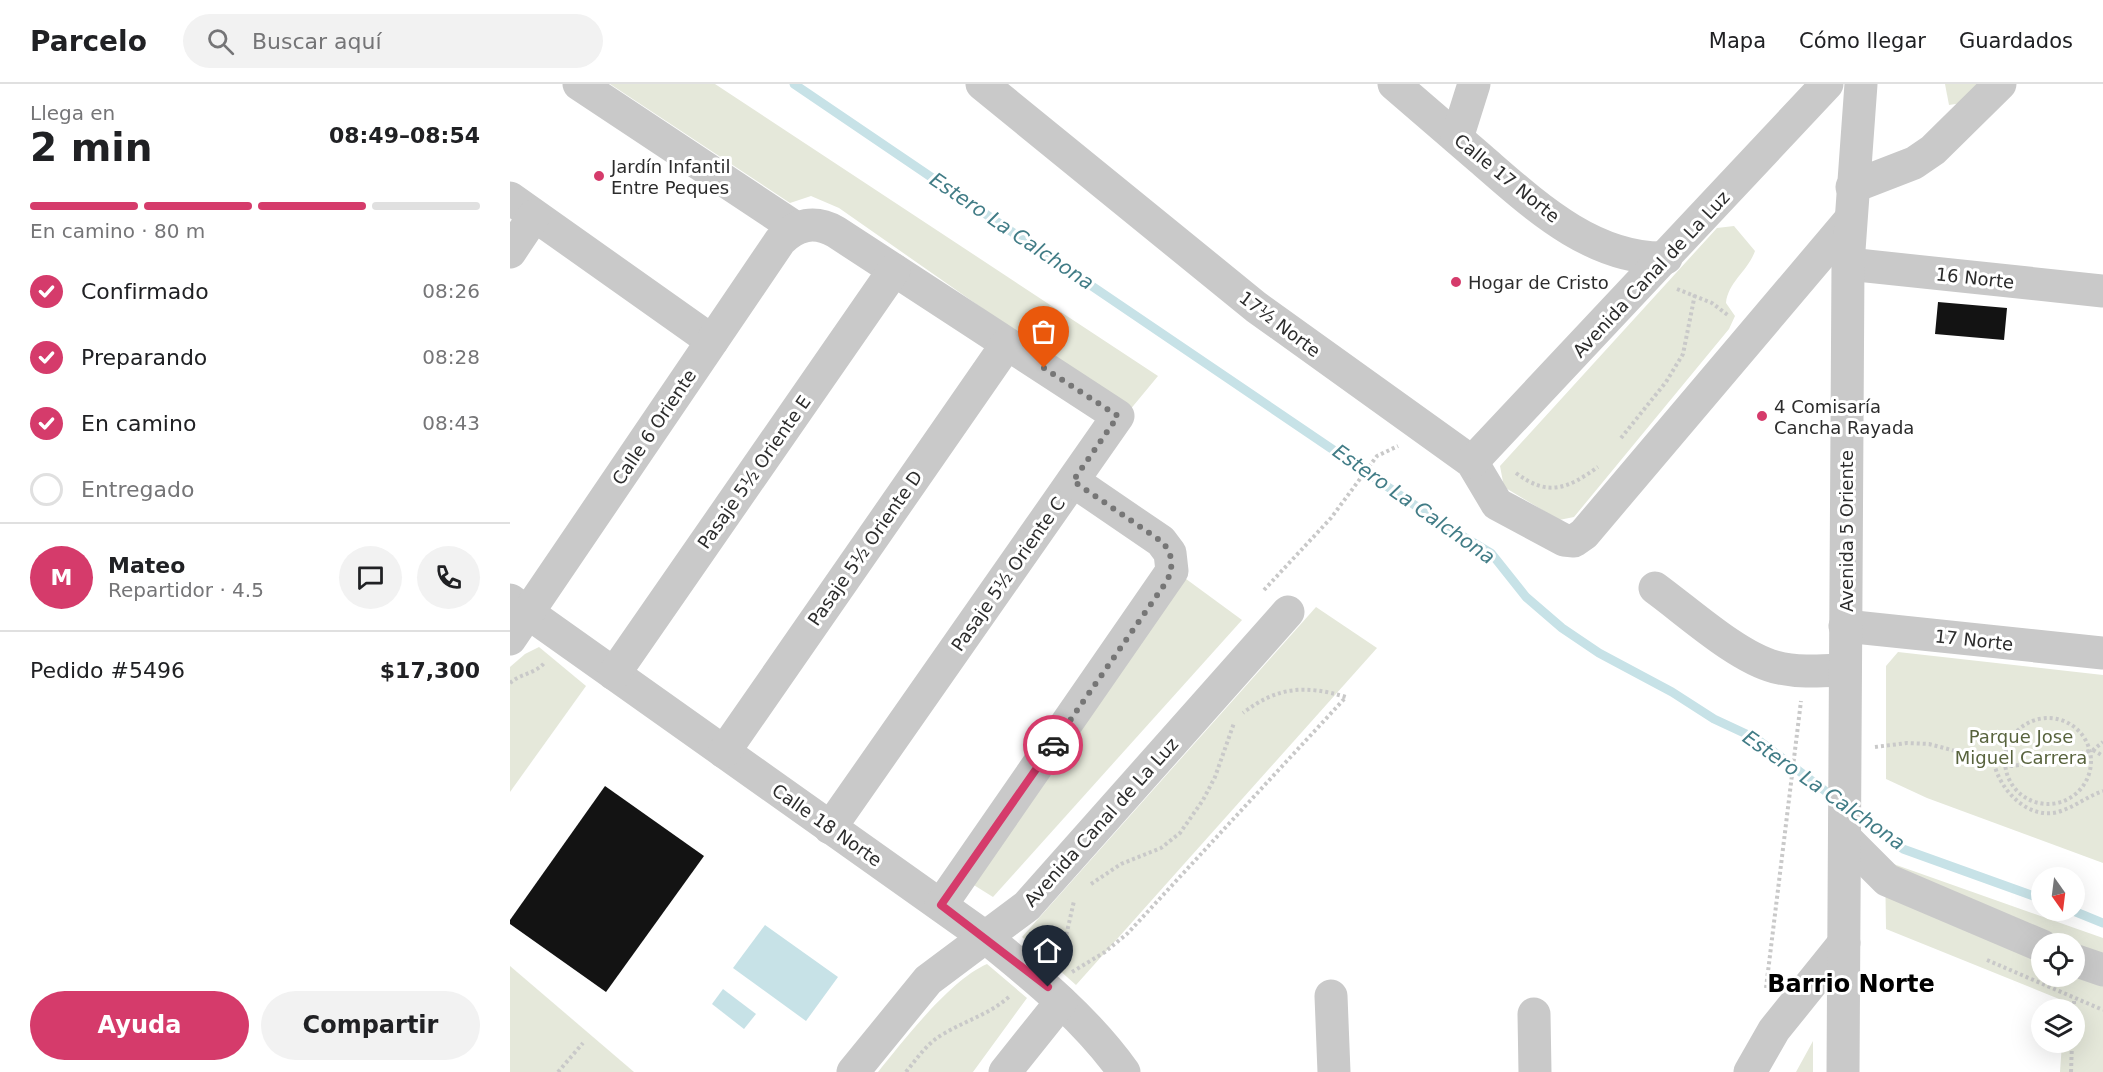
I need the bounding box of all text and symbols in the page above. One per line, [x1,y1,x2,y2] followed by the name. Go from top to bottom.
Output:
[183,14,603,68] search box
[30,25,147,58] text: Parcelo
[204,25,237,58] icon: search
[252,29,382,54] text: Buscar aquí
[1709,29,1766,53] text: Mapa
[1799,29,1926,53] text: Cómo llegar
[1959,29,2073,53] text: Guardados
[30,101,115,125] text: Llega en
[329,123,480,148] text: 08:49–08:54
[30,125,152,170] text: 2 min
[1450,129,1564,227] street label: Calle 17 Norte
[610,156,731,198] place label: Jardín Infantil Entre Peques
[926,167,1098,295] water label: Estero La Calchona
[592,169,606,183] marker: Jardín Infantil Entre Peques
[1568,186,1734,362] street label: Avenida Canal de La Luz
[30,219,205,243] text: En camino · 80 m
[1935,263,2015,293] street label: 16 Norte
[1468,272,1609,293] place label: Hogar de Cristo
[30,275,63,308] icon: check
[1449,275,1463,289] marker: Hogar de Cristo
[81,279,209,304] text: Confirmado
[422,279,480,303] text: 08:26
[1235,287,1325,361] street label: 17½ Norte
[1018,306,1069,368] pin
[1027,315,1060,348] icon: bag
[30,341,63,374] icon: check
[81,345,207,370] text: Preparando
[422,345,480,369] text: 08:28
[608,365,700,489] street label: Calle 6 Oriente
[693,391,815,553] street label: Pasaje 5½ Oriente E
[1774,396,1914,438] place label: 4 Comisaría Cancha Rayada
[30,407,63,440] icon: check
[1755,409,1769,423] marker: 4 Comisaría Cancha Rayada
[81,411,196,436] text: En camino
[422,411,480,435] text: 08:43
[1328,439,1500,569] water label: Estero La Calchona
[1836,450,1857,612] street label: Avenida 5 Oriente
[803,466,927,630] street label: Pasaje 5½ Oriente D
[81,477,194,502] text: Entregado
[947,493,1069,655] street label: Pasaje 5½ Oriente C
[339,546,402,609] button: chat
[417,546,480,609] button: phone
[108,553,185,578] text: Mateo
[51,565,72,590] text: M
[108,578,264,602] text: Repartidor · 4.5
[1934,625,2014,655] street label: 17 Norte
[30,658,185,683] text: Pedido #5496
[380,658,480,683] text: $17,300
[1023,715,1083,775] courier
[1738,725,1910,855] water label: Estero La Calchona
[1955,726,2087,768] park label: Parque Jose Miguel Carrera
[1037,729,1070,762] icon: car
[1020,733,1182,911] street label: Avenida Canal de La Luz
[768,779,886,871] street label: Calle 18 Norte
[2031,867,2085,921] north arrow
[2031,867,2085,1053] map controls
[1022,925,1073,987] pin
[2031,933,2085,987] button: locate
[1031,934,1064,967] icon: home
[1767,970,1935,998] district label: Barrio Norte
[30,991,249,1060] button: Ayuda
[261,991,480,1060] button: Compartir
[2031,999,2085,1053] button: layers

